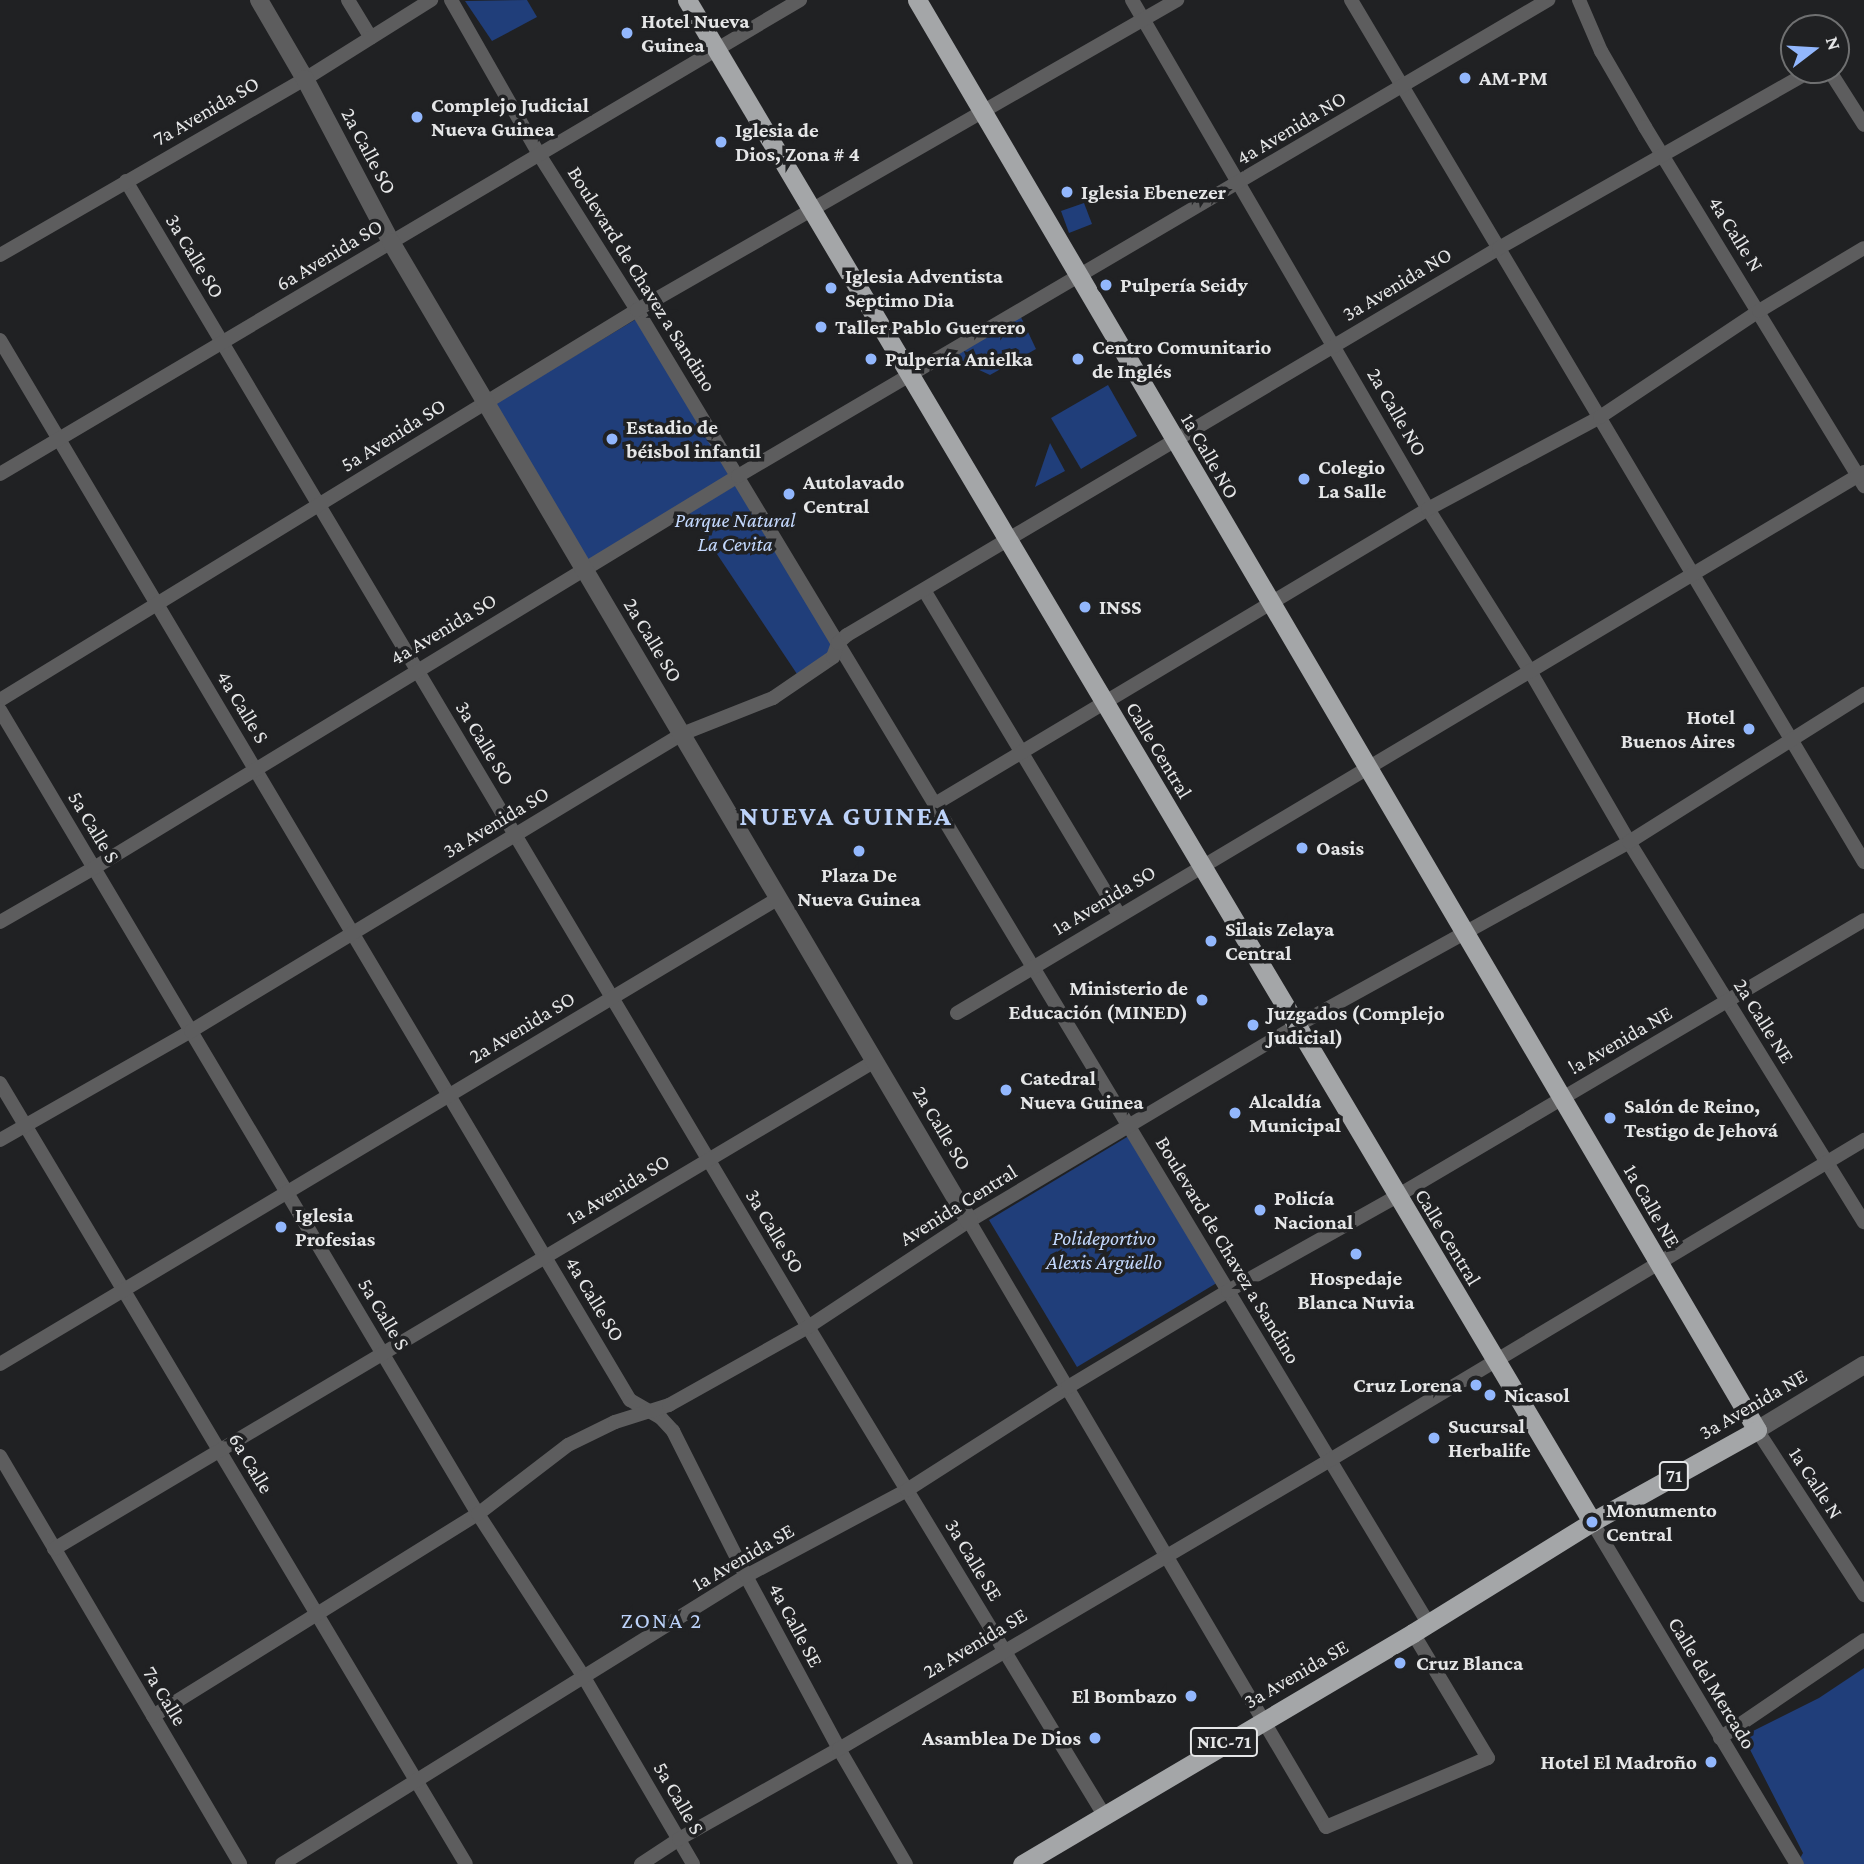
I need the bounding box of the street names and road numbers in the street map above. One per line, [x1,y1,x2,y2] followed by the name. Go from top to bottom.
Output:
[148,71,264,151] street label: 7a Avenida SO
[1231,85,1351,171] street label: 4a Avenida NO
[336,104,402,198] street label: 2a Calle SO
[562,162,722,396] street label: Boulevard de Chavez a Sandino
[1703,192,1769,276] street label: 4a Calle N
[160,209,230,303] street label: 3a Calle SO
[271,213,387,297] street label: 6a Avenida SO
[1338,241,1456,327] street label: 3a Avenida NO
[1362,363,1432,461] street label: 2a Calle NO
[336,393,450,477] street label: 5a Avenida SO
[1175,409,1245,503] street label: 1a Calle NO
[385,587,501,671] street label: 4a Avenida SO
[618,593,688,687] street label: 2a Calle SO
[211,666,275,748] street label: 4a Calle S
[450,696,520,790] street label: 3a Calle SO
[1120,697,1198,803] street label: Calle Central
[438,781,554,863] street label: 3a Avenida SO
[63,786,125,868] street label: 5a Calle S
[1048,859,1160,941] street label: 1a Avenida SO
[1728,974,1800,1068] street label: 2a Calle NE
[464,985,580,1069] street label: 2a Avenida SO
[1563,1000,1677,1080] street label: !a Avenida NE
[907,1081,977,1175] street label: 2a Calle SO
[1150,1132,1306,1368] street label: Boulevard de Chavez a Sandino
[562,1148,674,1230] street label: 1a Avenida SO
[895,1159,1021,1251] street label: Avenida Central
[1618,1160,1686,1252] street label: 1a Calle NE
[740,1184,810,1278] street label: 3a Calle SO
[1409,1184,1487,1290] street label: Calle Central
[560,1252,630,1346] street label: 4a Calle SO
[353,1273,415,1355] street label: 5a Calle S
[1695,1363,1811,1445] street label: 3a Avenida NE
[223,1428,279,1498] street label: 6a Calle
[1783,1442,1849,1524] street label: 1a Calle N
[1658,1460,1690,1492] road number: 71
[940,1514,1008,1606] street label: 3a Calle SE
[688,1518,798,1596] street label: 1a Avenida SE
[763,1579,829,1671] street label: 4a Calle SE
[919,1602,1031,1684] street label: 2a Avenida SE
[1663,1612,1761,1754] street label: Calle del Mercado
[1239,1634,1353,1714] street label: 3a Avenida SE
[137,1662,193,1730] street label: 7a Calle
[1189,1726,1259,1758] road number: NIC-71
[648,1757,710,1839] street label: 5a Calle S

